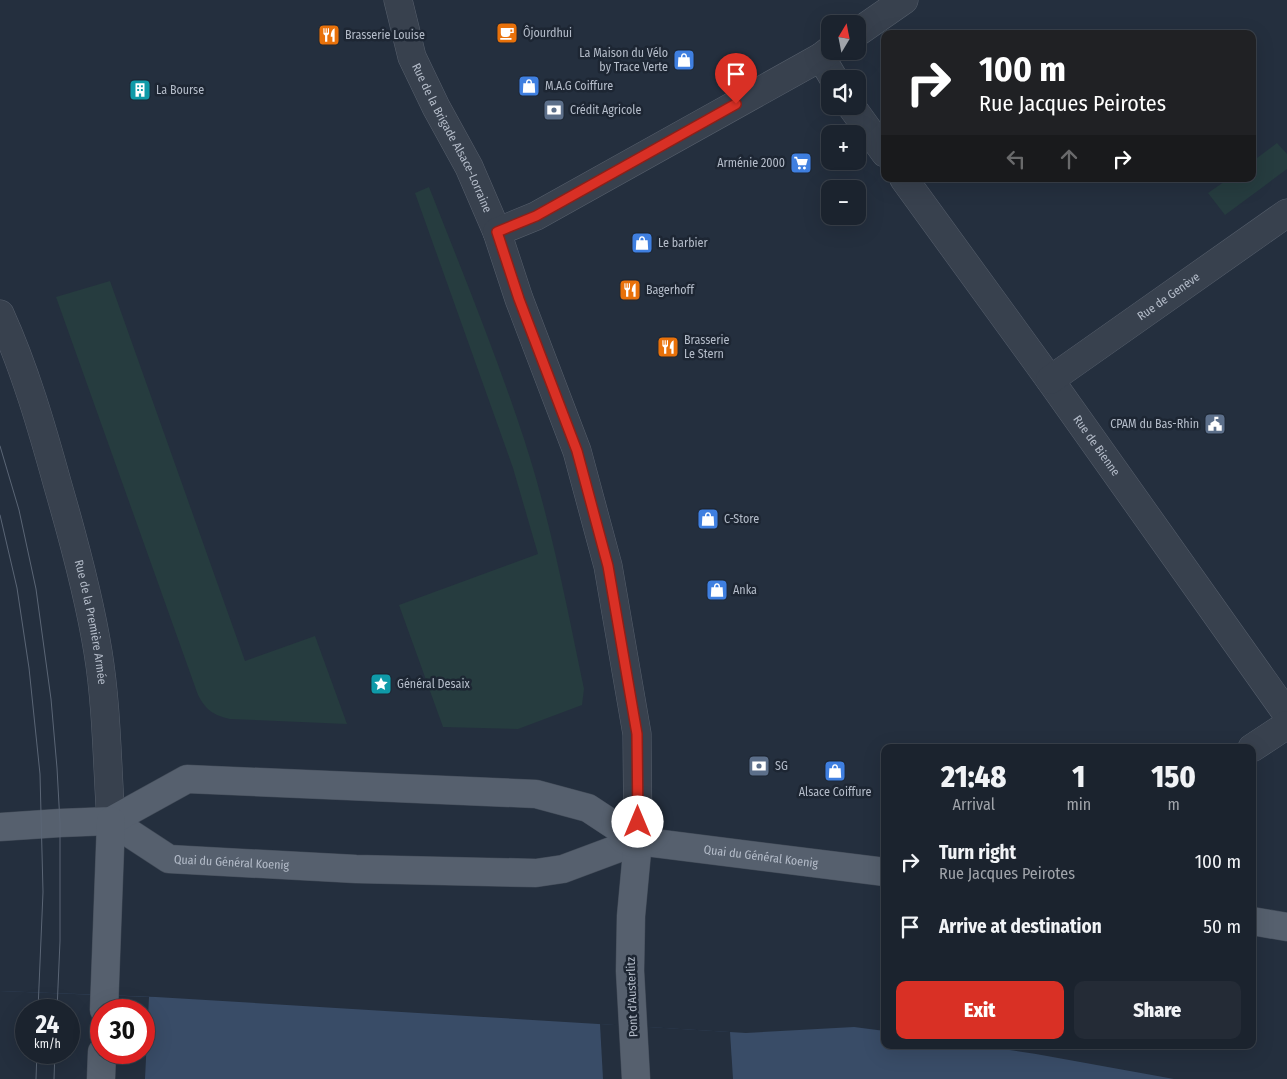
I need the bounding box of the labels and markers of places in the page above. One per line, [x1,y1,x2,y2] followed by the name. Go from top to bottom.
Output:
[495,21,519,45] cafe icon: Ôjourdhui
[317,23,341,47] restaurant icon: Brasserie Louise
[523,25,572,40] place label: Ôjourdhui
[345,28,425,42] place label: Brasserie Louise
[579,46,668,74] place label: La Maison du Vélo by Trace Verte
[672,48,696,72] shop icon: La Maison du Vélo by Trace Verte
[715,53,757,104] pin
[517,74,541,98] shop icon: M.A.G Coiffure
[128,78,152,102] building icon: La Bourse
[545,79,613,93] place label: M.A.G Coiffure
[156,83,204,97] place label: La Bourse
[542,98,566,122] bank icon: Crédit Agricole
[570,103,641,117] place label: Crédit Agricole
[789,151,813,175] supermarket icon: Arménie 2000
[717,156,785,170] place label: Arménie 2000
[630,231,654,255] shop icon: Le barbier
[658,236,708,250] place label: Le barbier
[618,278,642,302] restaurant icon: Bagerhoff
[646,283,695,297] place label: Bagerhoff
[684,333,729,361] place label: Brasserie Le Stern
[656,335,680,359] restaurant icon: Brasserie Le Stern
[1203,412,1227,436] public building icon: CPAM du Bas-Rhin
[1110,417,1199,431] place label: CPAM du Bas-Rhin
[696,507,720,531] shop icon: C-Store
[724,512,759,526] place label: C-Store
[705,578,729,602] shop icon: Anka
[733,583,757,597] place label: Anka
[369,672,393,696] place icon: Général Desaix
[397,677,470,691] place label: Général Desaix
[747,754,771,778] bank icon: SG
[775,759,788,773] place label: SG
[823,759,847,783] shop icon: Alsace Coiffure
[799,785,871,799] place label: Alsace Coiffure

